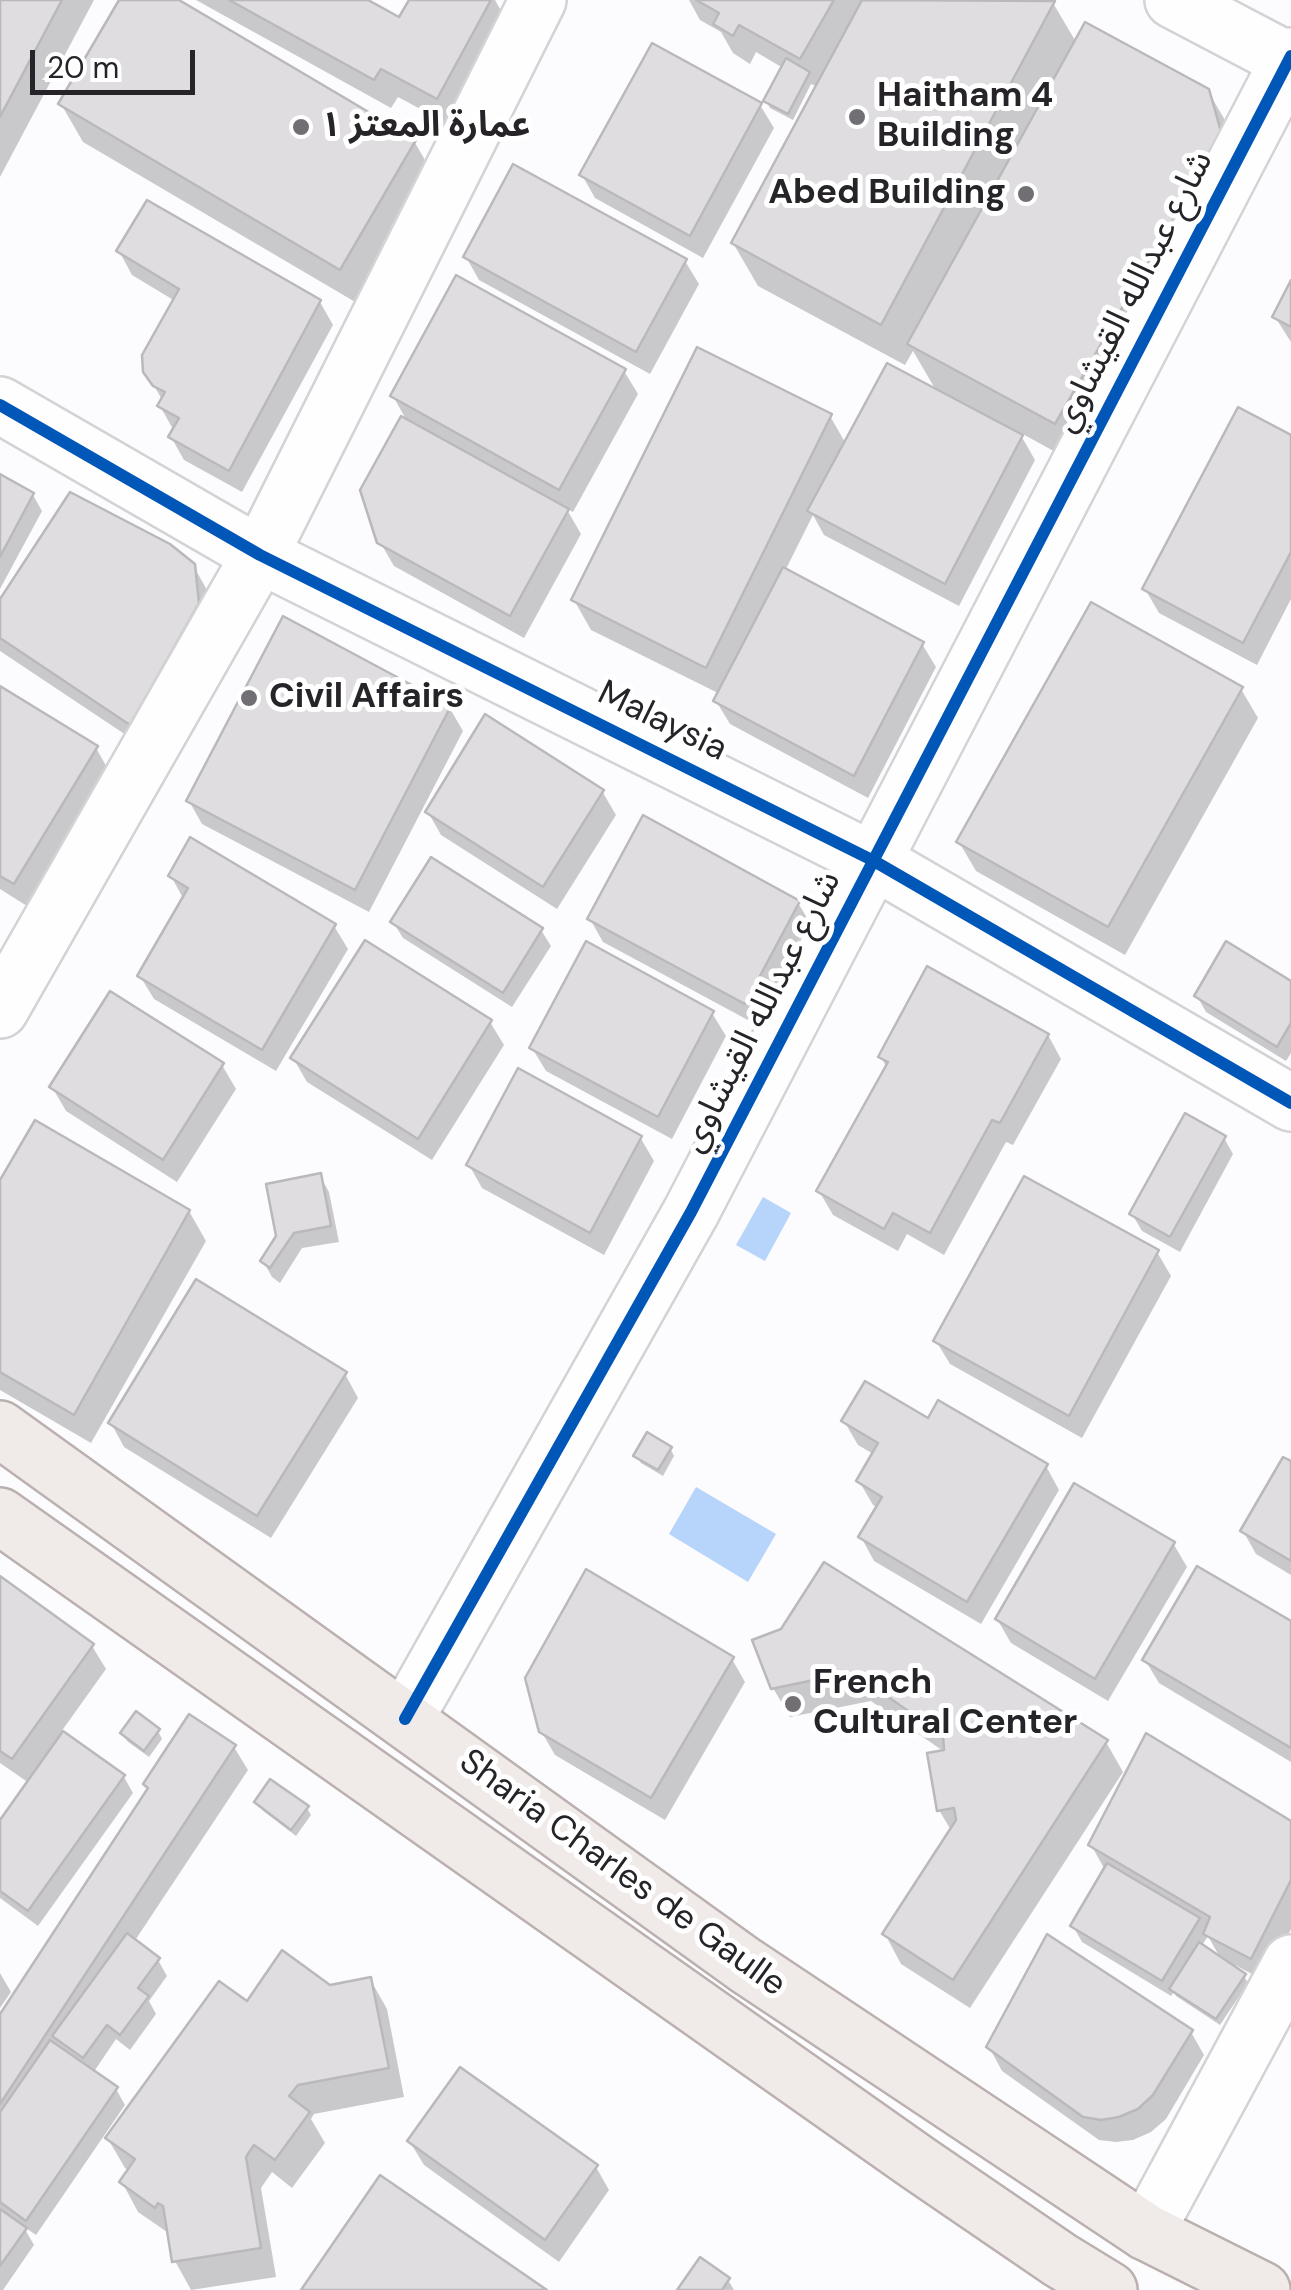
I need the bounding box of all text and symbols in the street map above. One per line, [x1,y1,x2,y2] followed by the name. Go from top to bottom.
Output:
[35,30,200,92] scale bar
[47,48,119,87] text: 20 m
[877,76,1053,158] place label: Haitham 4 Building
[321,106,531,148] place label: عمارة المعتز ١
[846,106,868,128] marker: Haitham 4 Building
[290,116,312,138] marker: عمارة المعتز ١
[1045,144,1223,440] street label: شارع عبدالله القيشاوي
[768,173,1006,215] place label: Abed Building
[1015,183,1037,205] marker: Abed Building
[591,673,733,771] street label: Malaysia
[269,677,464,719] place label: Civil Affairs
[238,687,260,709] marker: Civil Affairs
[673,864,851,1160] street label: شارع عبدالله القيشاوي
[813,1663,1077,1745] place label: French Cultural Center
[782,1693,804,1715] marker: French Cultural Center
[451,1741,793,2007] street label: Sharia Charles de Gaulle

